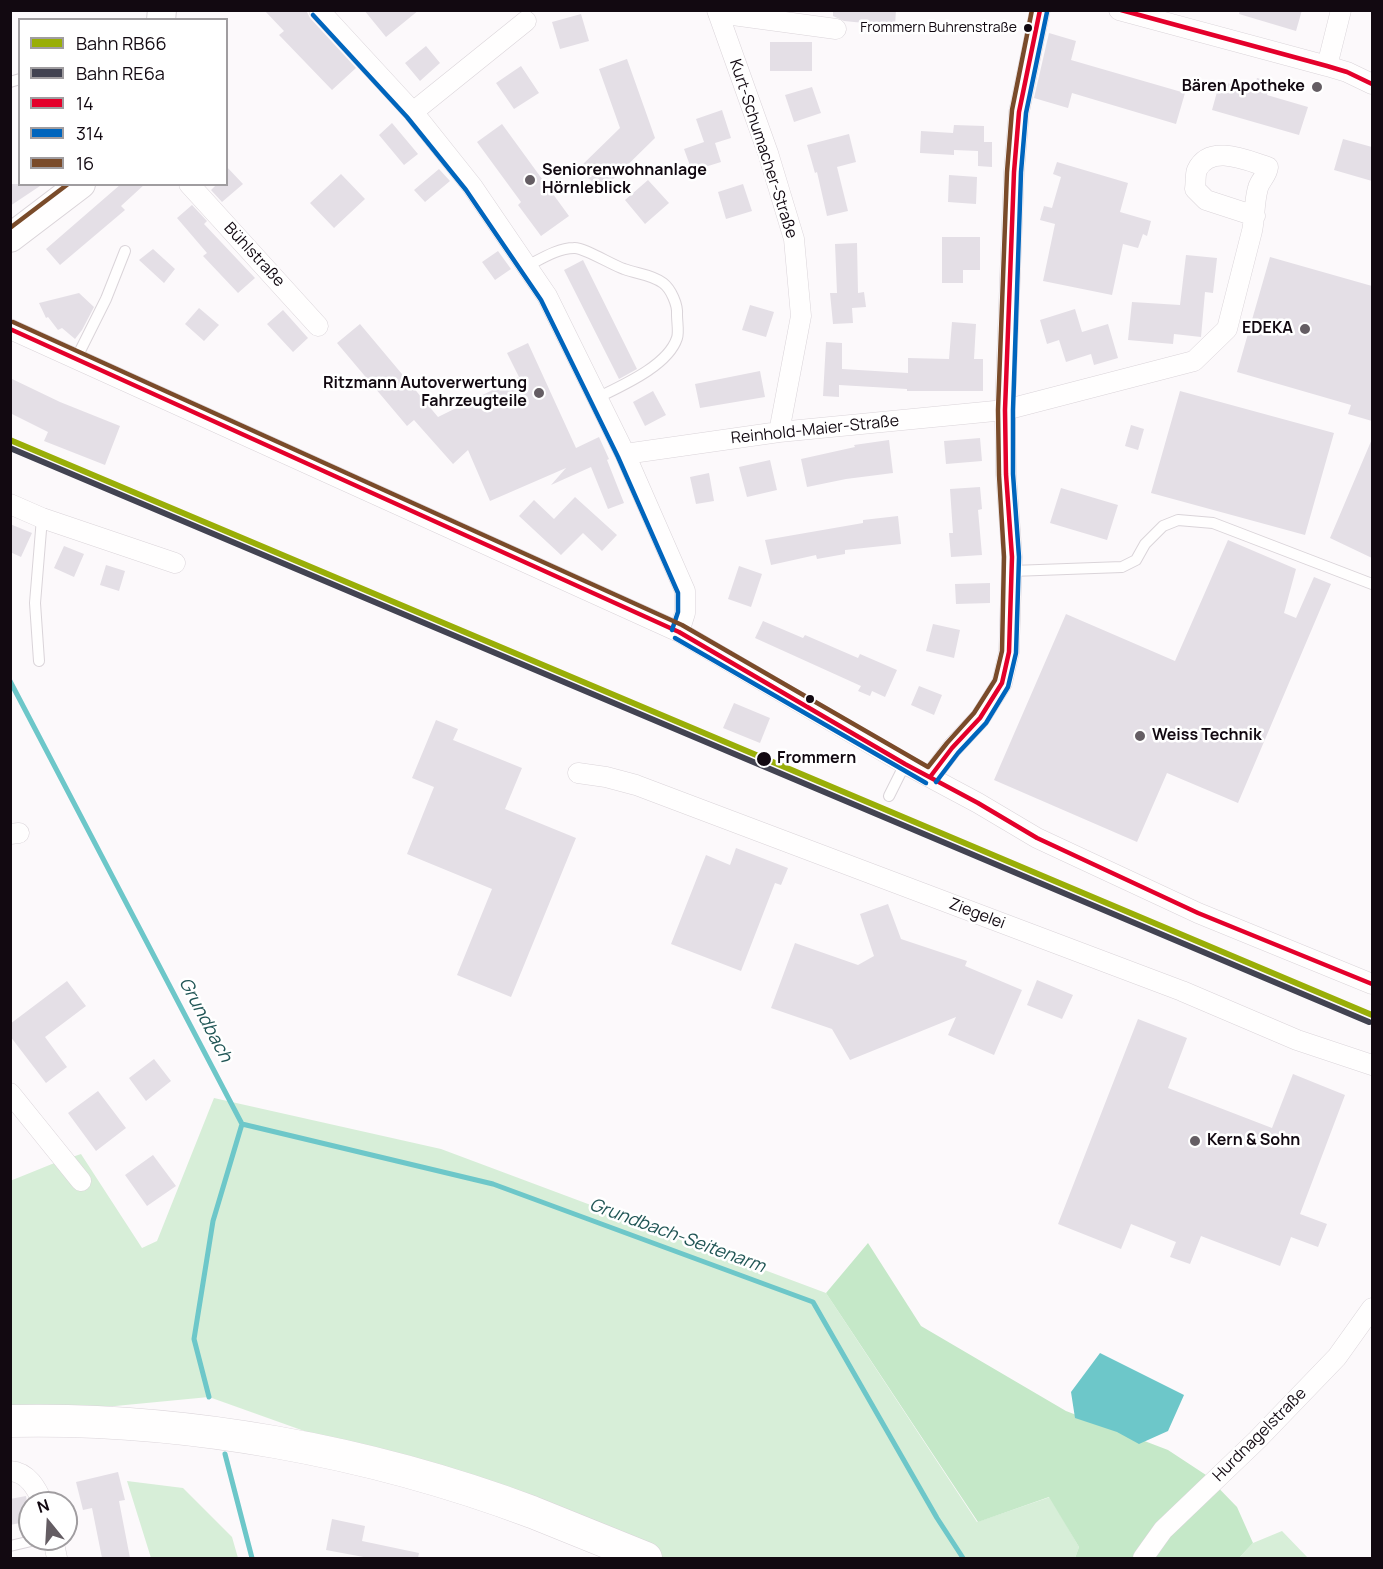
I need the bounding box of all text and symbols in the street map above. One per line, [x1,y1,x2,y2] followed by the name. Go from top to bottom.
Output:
[18,18,228,186] legend
[860,20,1017,36] place label: Frommern Buhrenstraße
[1022,22,1034,34] marker: Frommern Buhrenstraße
[76,31,167,55] text: Bahn RB66
[725,57,801,241] street label: Kurt-Schumacher-Straße
[76,61,165,85] text: Bahn RE6a
[1182,77,1305,97] place label: Bären Apotheke
[1310,80,1324,94] marker: Bären Apotheke
[76,91,94,115] text: 14
[76,121,104,145] text: 314
[76,151,94,175] text: 16
[542,161,707,199] place label: Seniorenwohnanlage Hörnleblick
[523,173,537,187] marker: Seniorenwohnanlage Hörnleblick
[219,219,289,291] street label: Bühlstraße
[1242,319,1293,339] place label: EDEKA
[1298,322,1312,336] marker: EDEKA
[323,374,527,412] place label: Ritzmann Autoverwertung Fahrzeugteile
[532,386,546,400] marker: Ritzmann Autoverwertung Fahrzeugteile
[730,412,900,448] street label: Reinhold-Maier-Straße
[804,693,816,705] unlabelled marker
[1152,726,1262,746] place label: Weiss Technik
[1133,729,1147,743] marker: Weiss Technik
[777,749,856,769] place label: Frommern
[755,750,773,768] marker: Frommern
[946,895,1008,933] street label: Ziegelei
[174,974,236,1066] water label: Grundbach
[1207,1131,1300,1151] place label: Kern & Sohn
[1188,1134,1202,1148] marker: Kern & Sohn
[586,1194,768,1278] water label: Grundbach-Seitenarm
[1209,1384,1311,1486] street label: Hurdnagelstraße
[18,1491,78,1551] north arrow
[34,1494,52,1518] text: N

